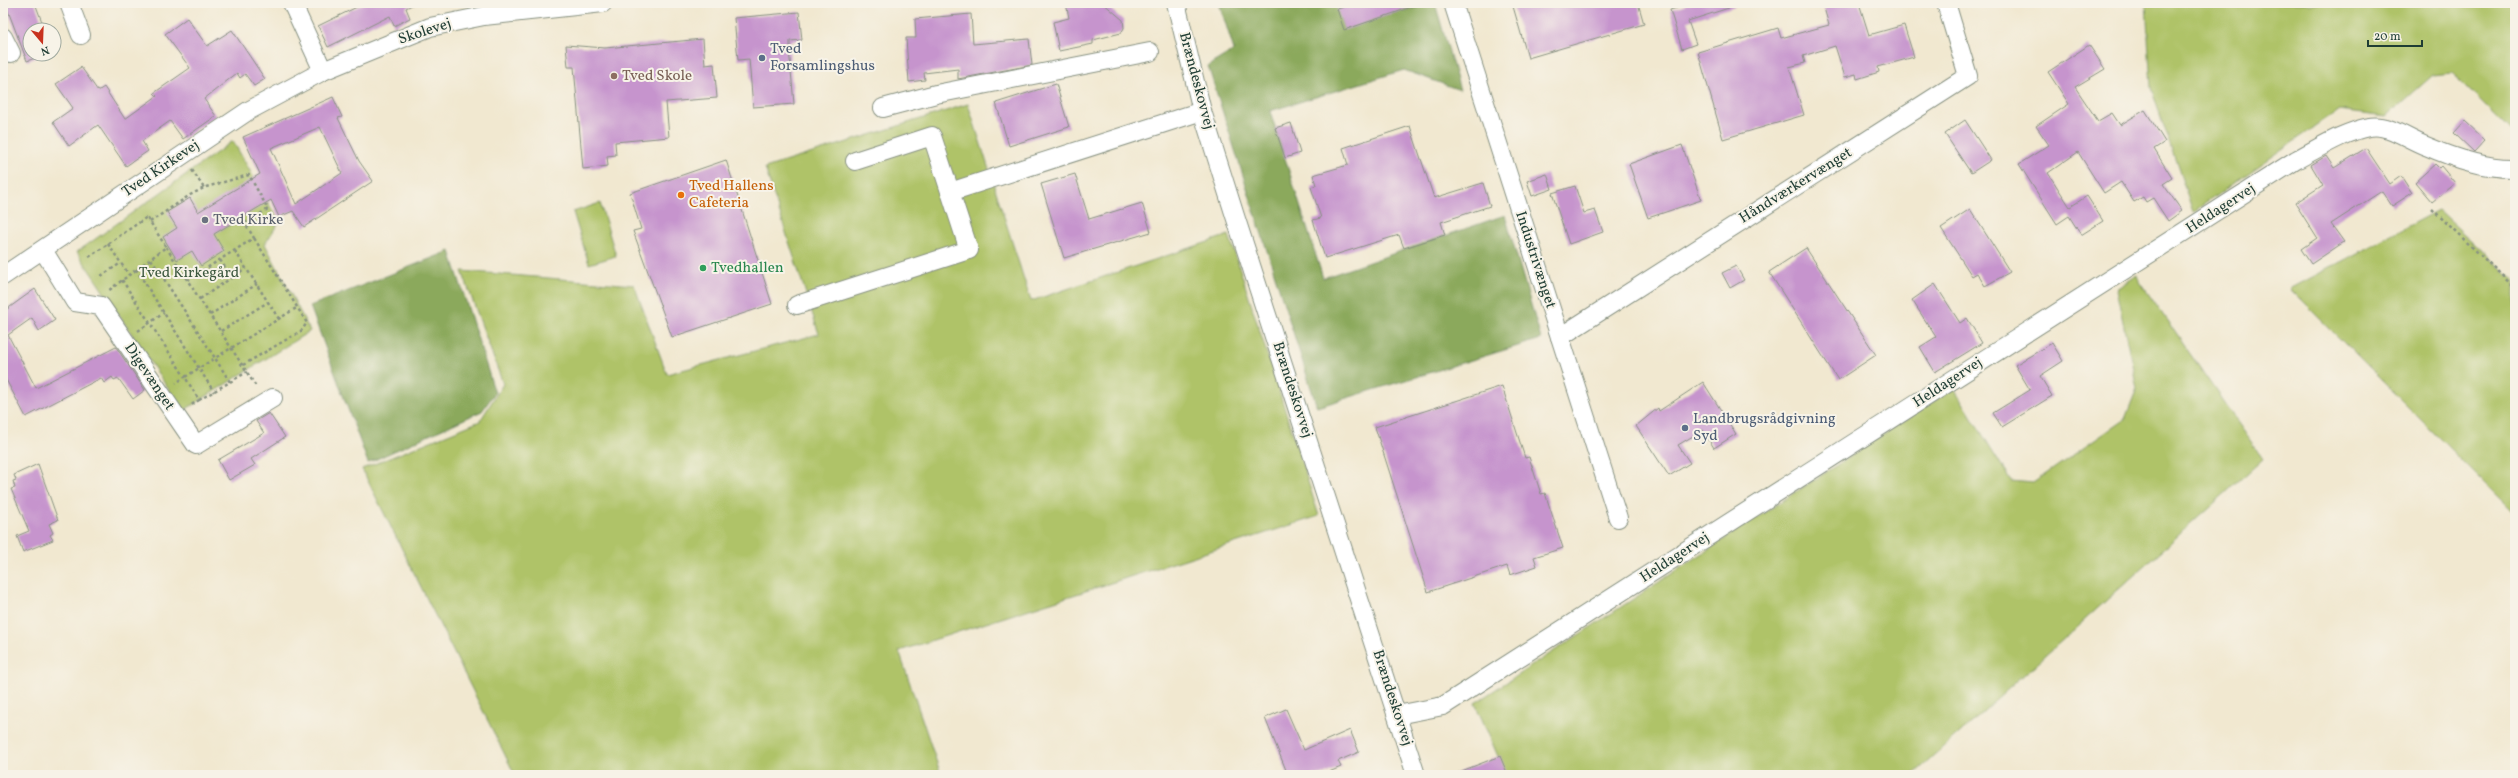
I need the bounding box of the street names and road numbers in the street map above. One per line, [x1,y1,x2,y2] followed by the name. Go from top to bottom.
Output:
[396,14,454,50] street label: Skolevej
[1173,30,1219,132] street label: Brændeskovvej
[118,135,204,203] street label: Tved Kirkevej
[1735,143,1857,229] street label: Håndværkervænget
[2182,179,2260,239] street label: Heldagervej
[1509,209,1561,311] street label: Industrivænget
[119,339,179,415] street label: Digevænget
[1267,339,1317,441] street label: Brændeskovvej
[1909,353,1987,413] street label: Heldagervej
[1636,528,1714,588] street label: Heldagervej
[1367,647,1417,749] street label: Brændeskovvej

